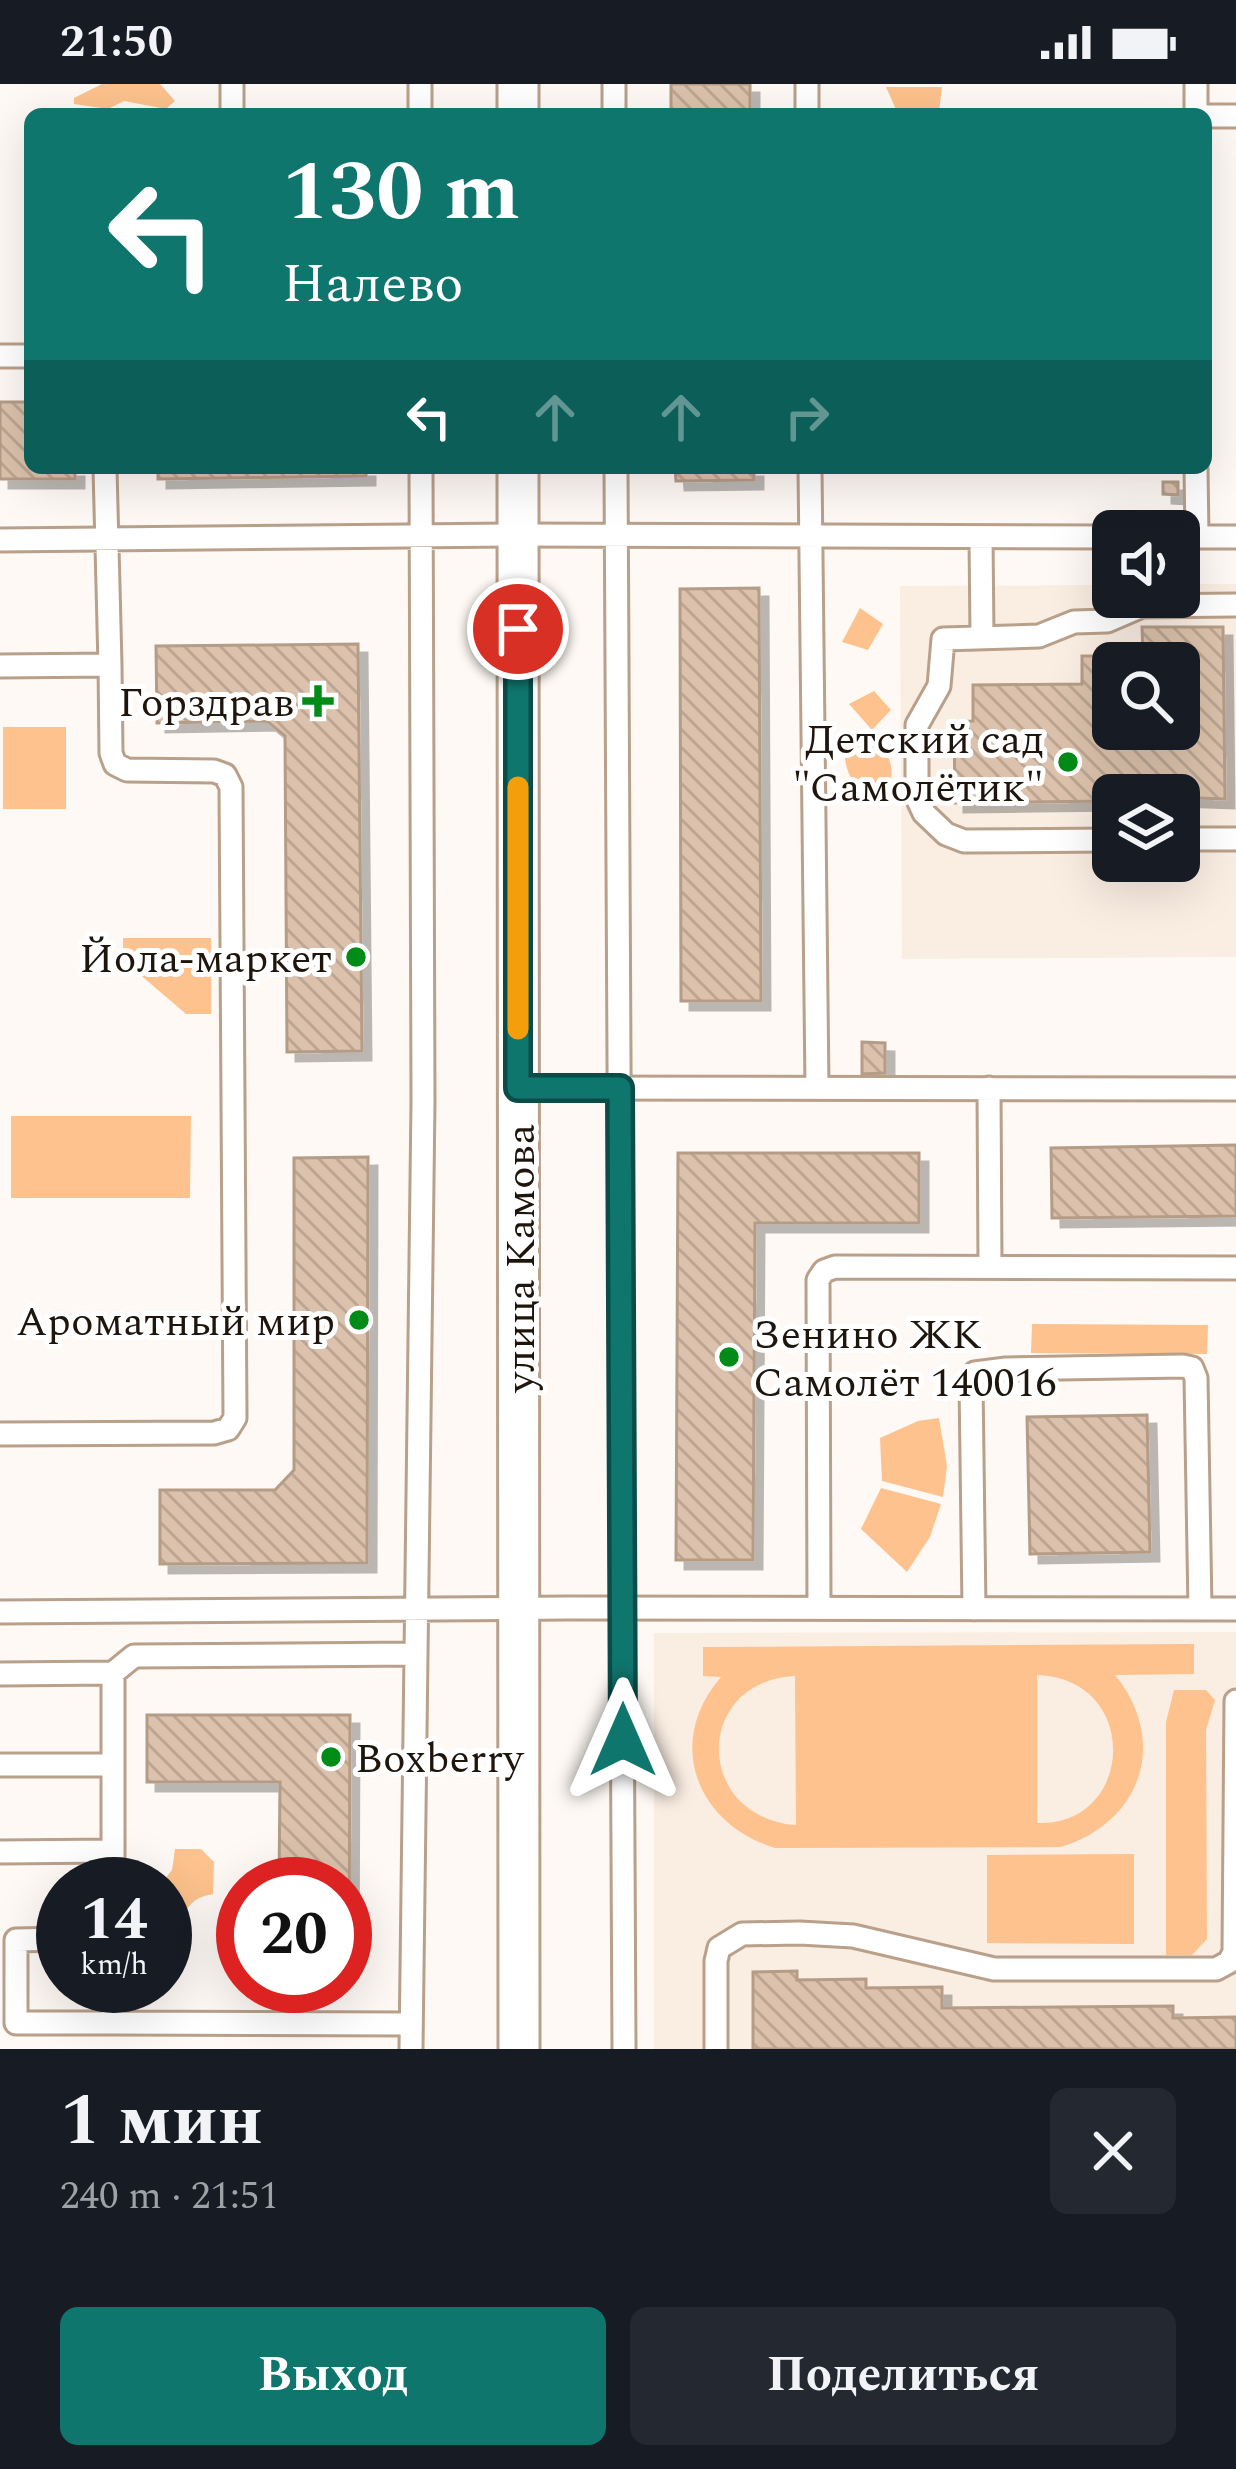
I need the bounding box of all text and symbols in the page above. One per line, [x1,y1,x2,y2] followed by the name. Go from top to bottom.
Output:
[60,8,173,77] text: 21:50
[282,129,520,257] text: 130 m
[84,156,240,312] icon: left
[282,244,463,326] text: Налево
[396,384,462,450] icon: left
[522,384,588,450] icon: ahead
[648,384,714,450] icon: ahead
[774,384,840,450] icon: right
[1092,510,1200,882] map controls
[1092,510,1200,618] button: sound
[467,578,569,680] pin
[485,596,551,662] icon: arrive
[1092,642,1200,750] button: search
[118,672,294,735] place label: Горздрав
[305,688,331,714] marker: Горздрав
[792,709,1044,820] place label: Детский сад "Самолётик"
[1055,749,1081,775] marker: Детский сад "Самолётик"
[1092,774,1200,882] button: layers
[79,928,332,991] place label: Йола-маркет
[343,944,369,970] marker: Йола-маркет
[490,1123,553,1393] street label: улица Камова
[16,1291,335,1354] place label: Ароматный мир
[753,1304,1056,1415] place label: Зенино ЖК Самолёт 140016
[346,1307,372,1333] marker: Ароматный мир
[716,1344,742,1370] marker: Зенино ЖК Самолёт 140016
[560,1677,686,1803] position arrow
[355,1728,525,1791] place label: Boxberry
[318,1744,344,1770] marker: Boxberry
[216,1857,372,2013] speed limit sign: 20
[80,1874,148,1966] text: 14
[80,1942,148,1988] text: km/h
[60,2067,263,2176] text: 1 мин
[1050,2088,1176,2214] button: close
[60,2167,279,2226] text: 240 m · 21:51
[60,2307,606,2445] button: Выход
[630,2307,1176,2445] button: Поделиться

